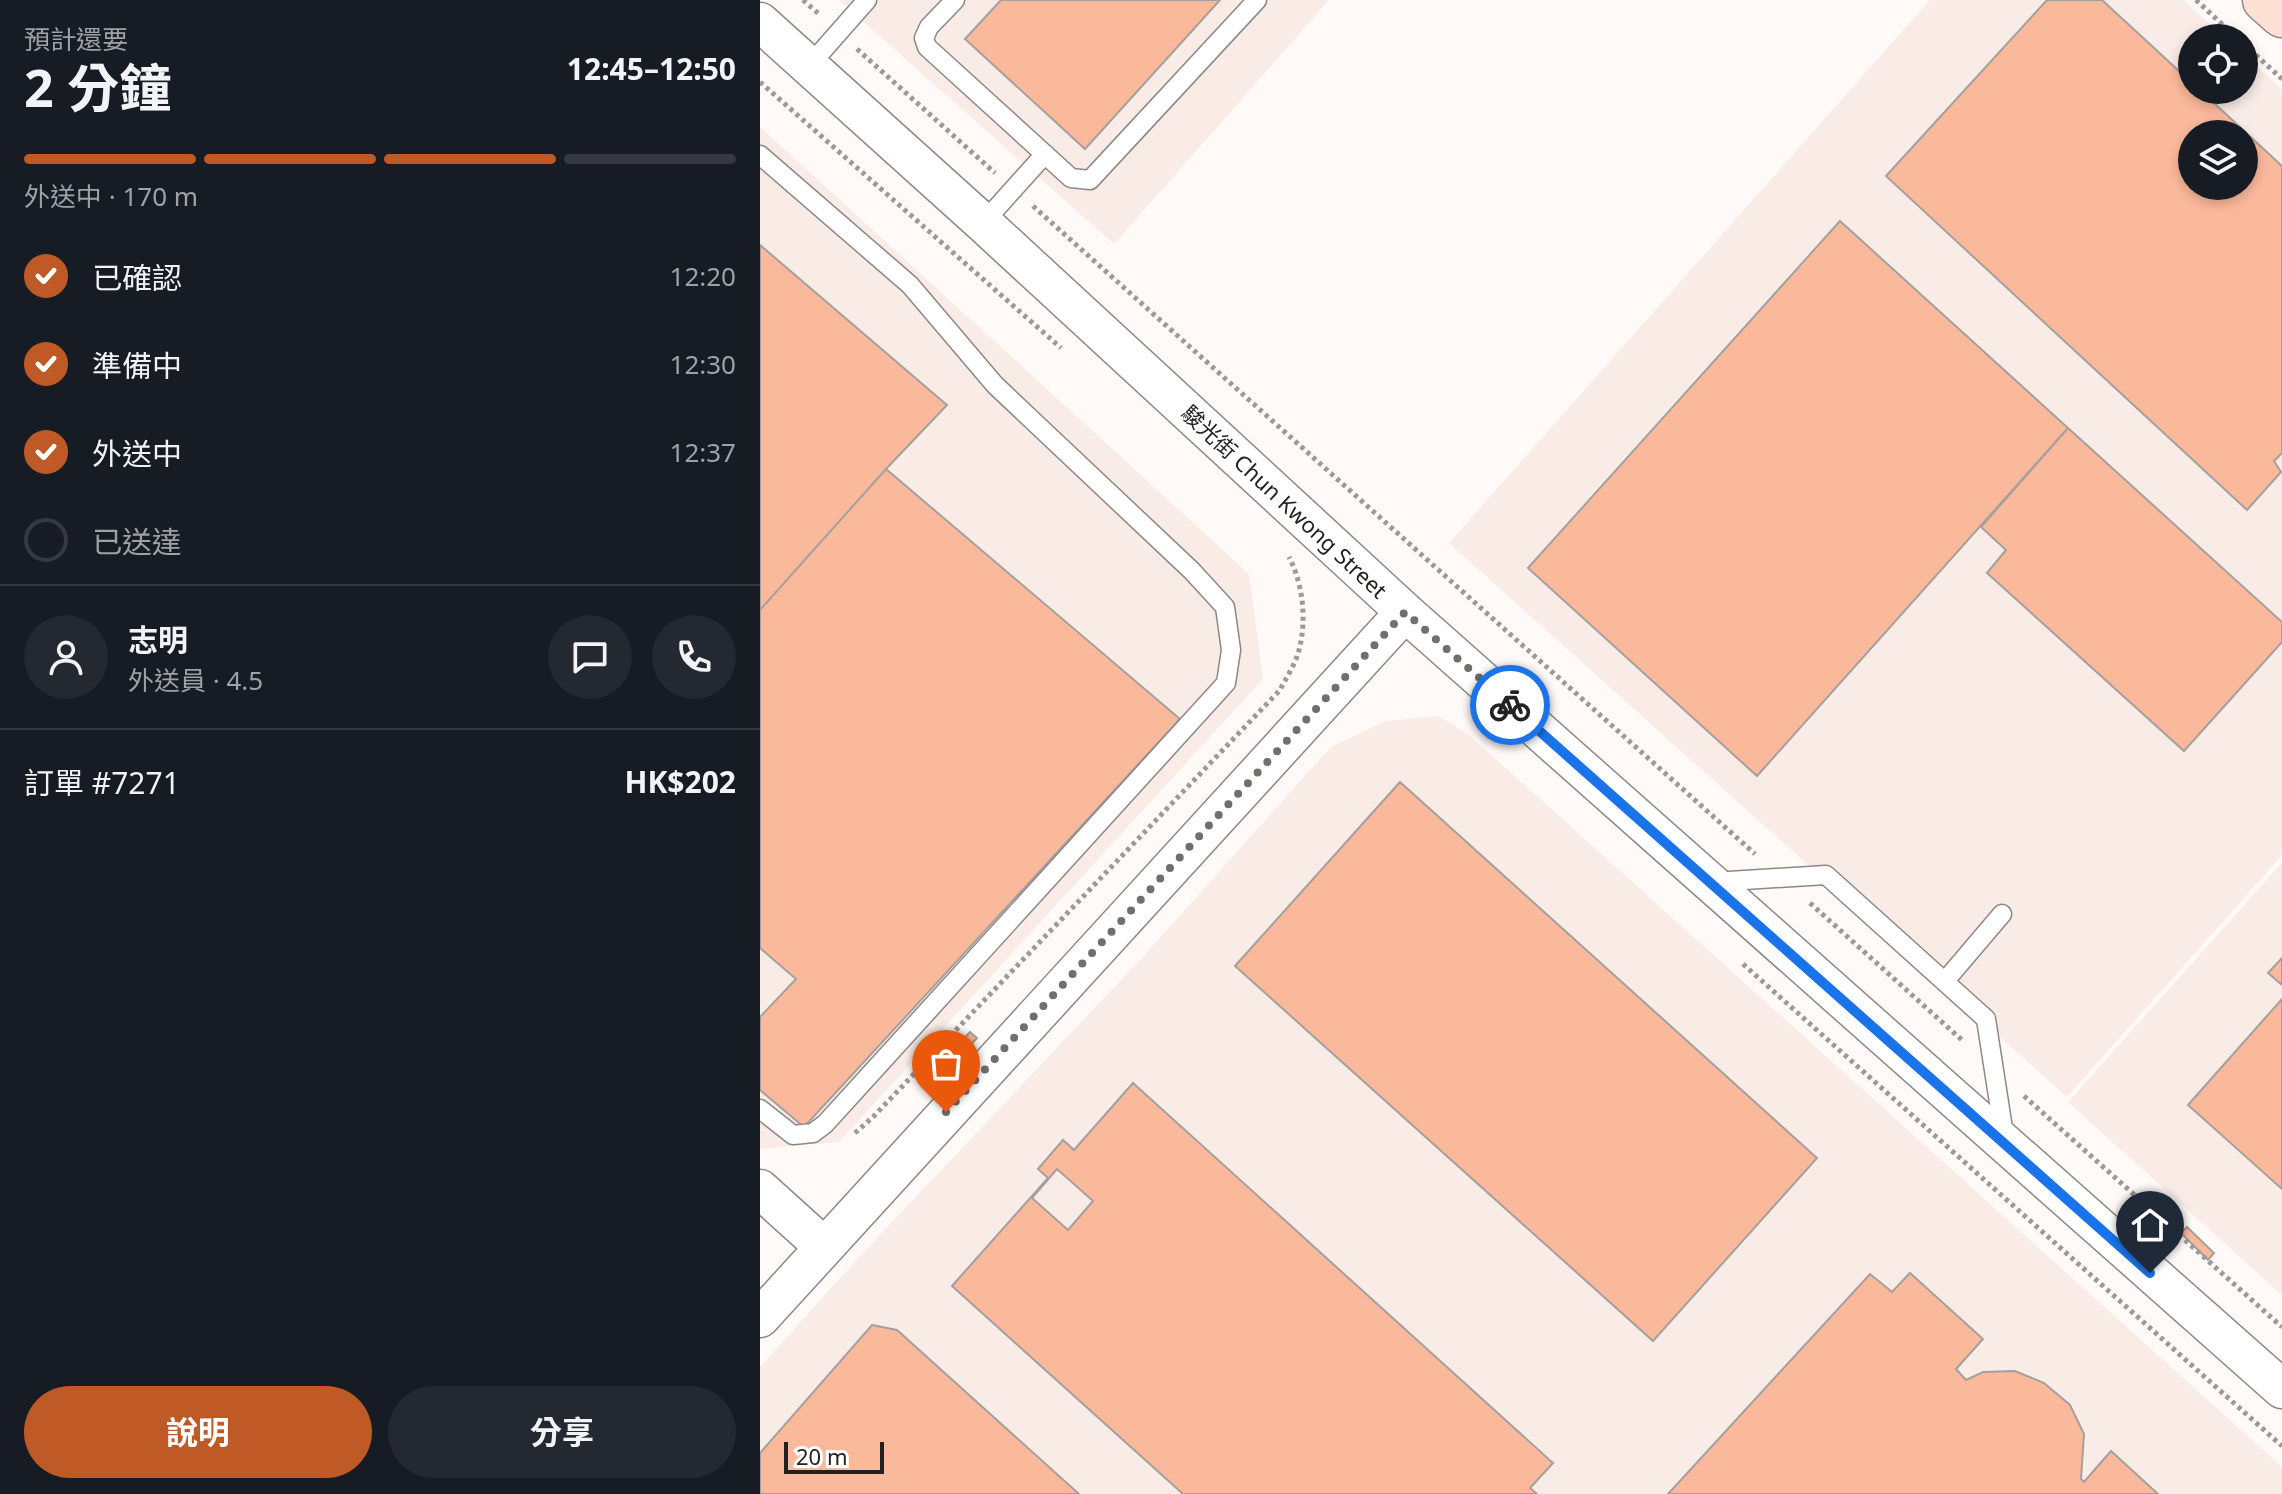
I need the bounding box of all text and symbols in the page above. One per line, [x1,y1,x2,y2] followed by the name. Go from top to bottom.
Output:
[24,21,128,57] text: 預計還要
[2178,24,2258,200] map controls
[2178,24,2258,104] button: locate
[567,48,736,89] text: 12:45–12:50
[24,51,171,122] text: 2 分鐘
[2178,120,2258,200] button: layers
[24,178,198,214] text: 外送中 · 170 m
[24,254,68,298] icon: check
[92,257,182,298] text: 已確認
[670,258,736,294] text: 12:20
[24,342,68,386] icon: check
[92,345,182,386] text: 準備中
[670,346,736,382] text: 12:30
[1176,398,1394,604] street label: 駿光街 Chun Kwong Street
[24,430,68,474] icon: check
[92,433,182,474] text: 外送中
[670,434,736,470] text: 12:37
[92,521,182,562] text: 已送達
[24,615,108,699] button: person
[548,615,632,699] button: chat
[652,615,736,699] button: phone
[128,619,188,660] text: 志明
[128,662,263,698] text: 外送員 · 4.5
[1470,665,1550,745] courier
[1488,683,1532,727] icon: bike
[624,761,736,802] text: HK$202
[24,762,180,803] text: 訂單 #7271
[912,1030,980,1112] pin
[924,1042,968,1086] icon: bag
[2116,1191,2184,1273] pin
[2128,1203,2172,1247] icon: home
[24,1386,372,1478] button: 說明
[388,1386,736,1478] button: 分享
[784,1438,884,1474] scale bar
[796,1441,847,1471] text: 20 m

